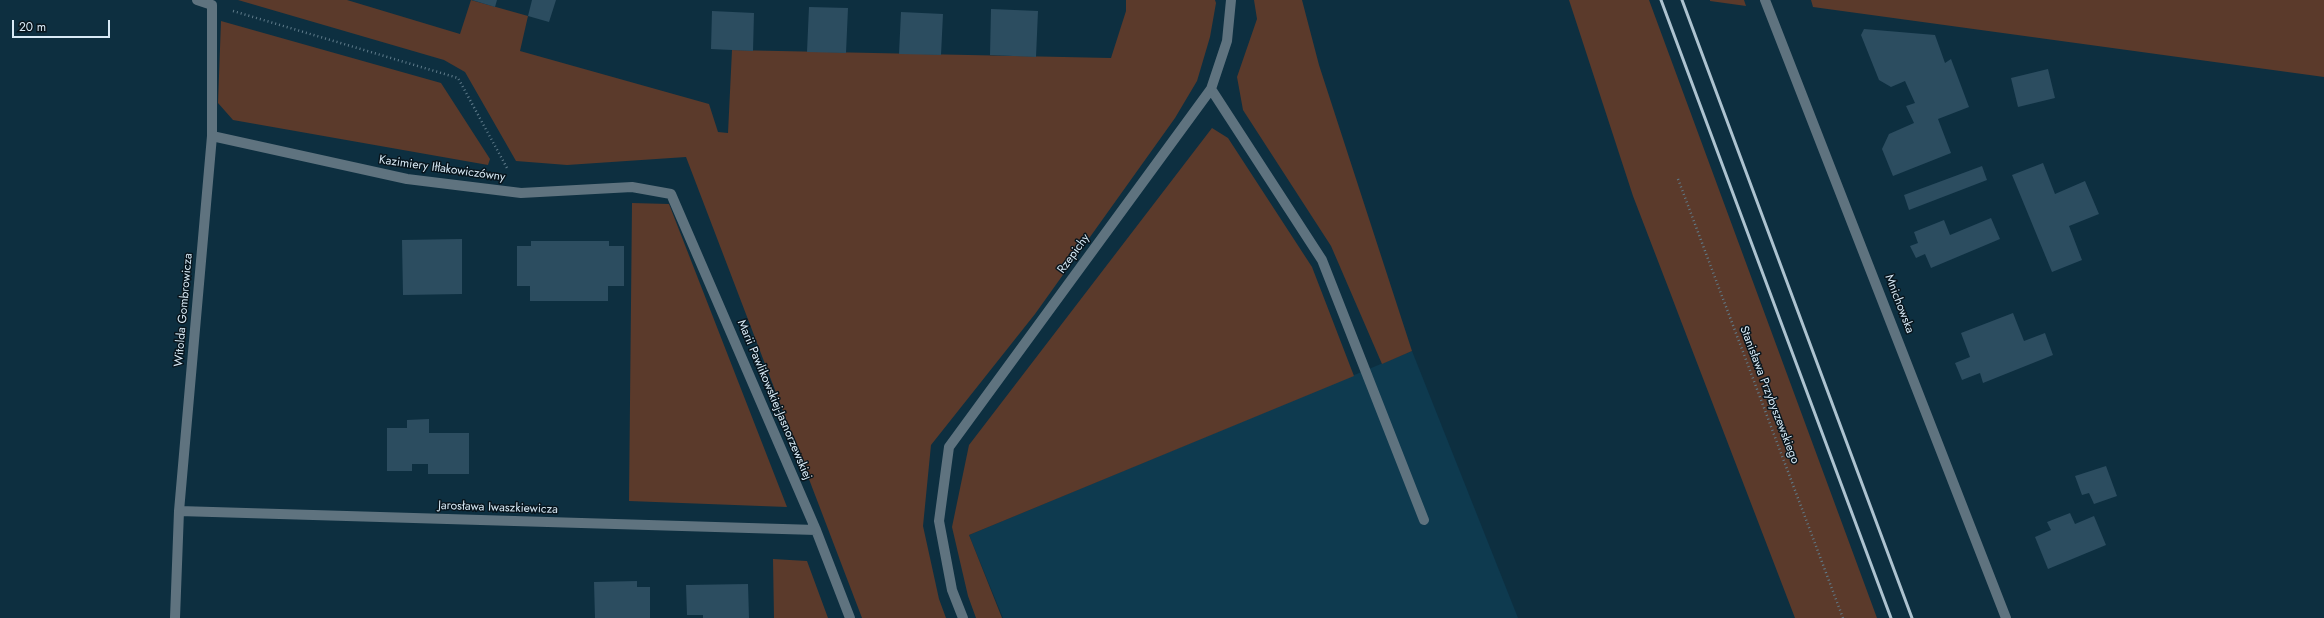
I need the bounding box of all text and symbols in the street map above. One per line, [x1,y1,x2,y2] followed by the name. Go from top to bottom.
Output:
[14,12,112,38] scale bar
[19,18,46,36] text: 20 m
[378,153,506,185] street label: Kazimiery Iłłakowiczówny
[1055,231,1093,277] street label: Rzepichy
[172,253,196,367] street label: Witolda Gombrowicza
[1881,273,1917,335] street label: Mnichowska
[734,318,814,482] street label: Marii Pawlikowskiej-Jasnorzewskiej
[1736,324,1802,466] street label: Stanisława Przybyszewskiego
[438,499,558,517] street label: Jarosława Iwaszkiewicza

